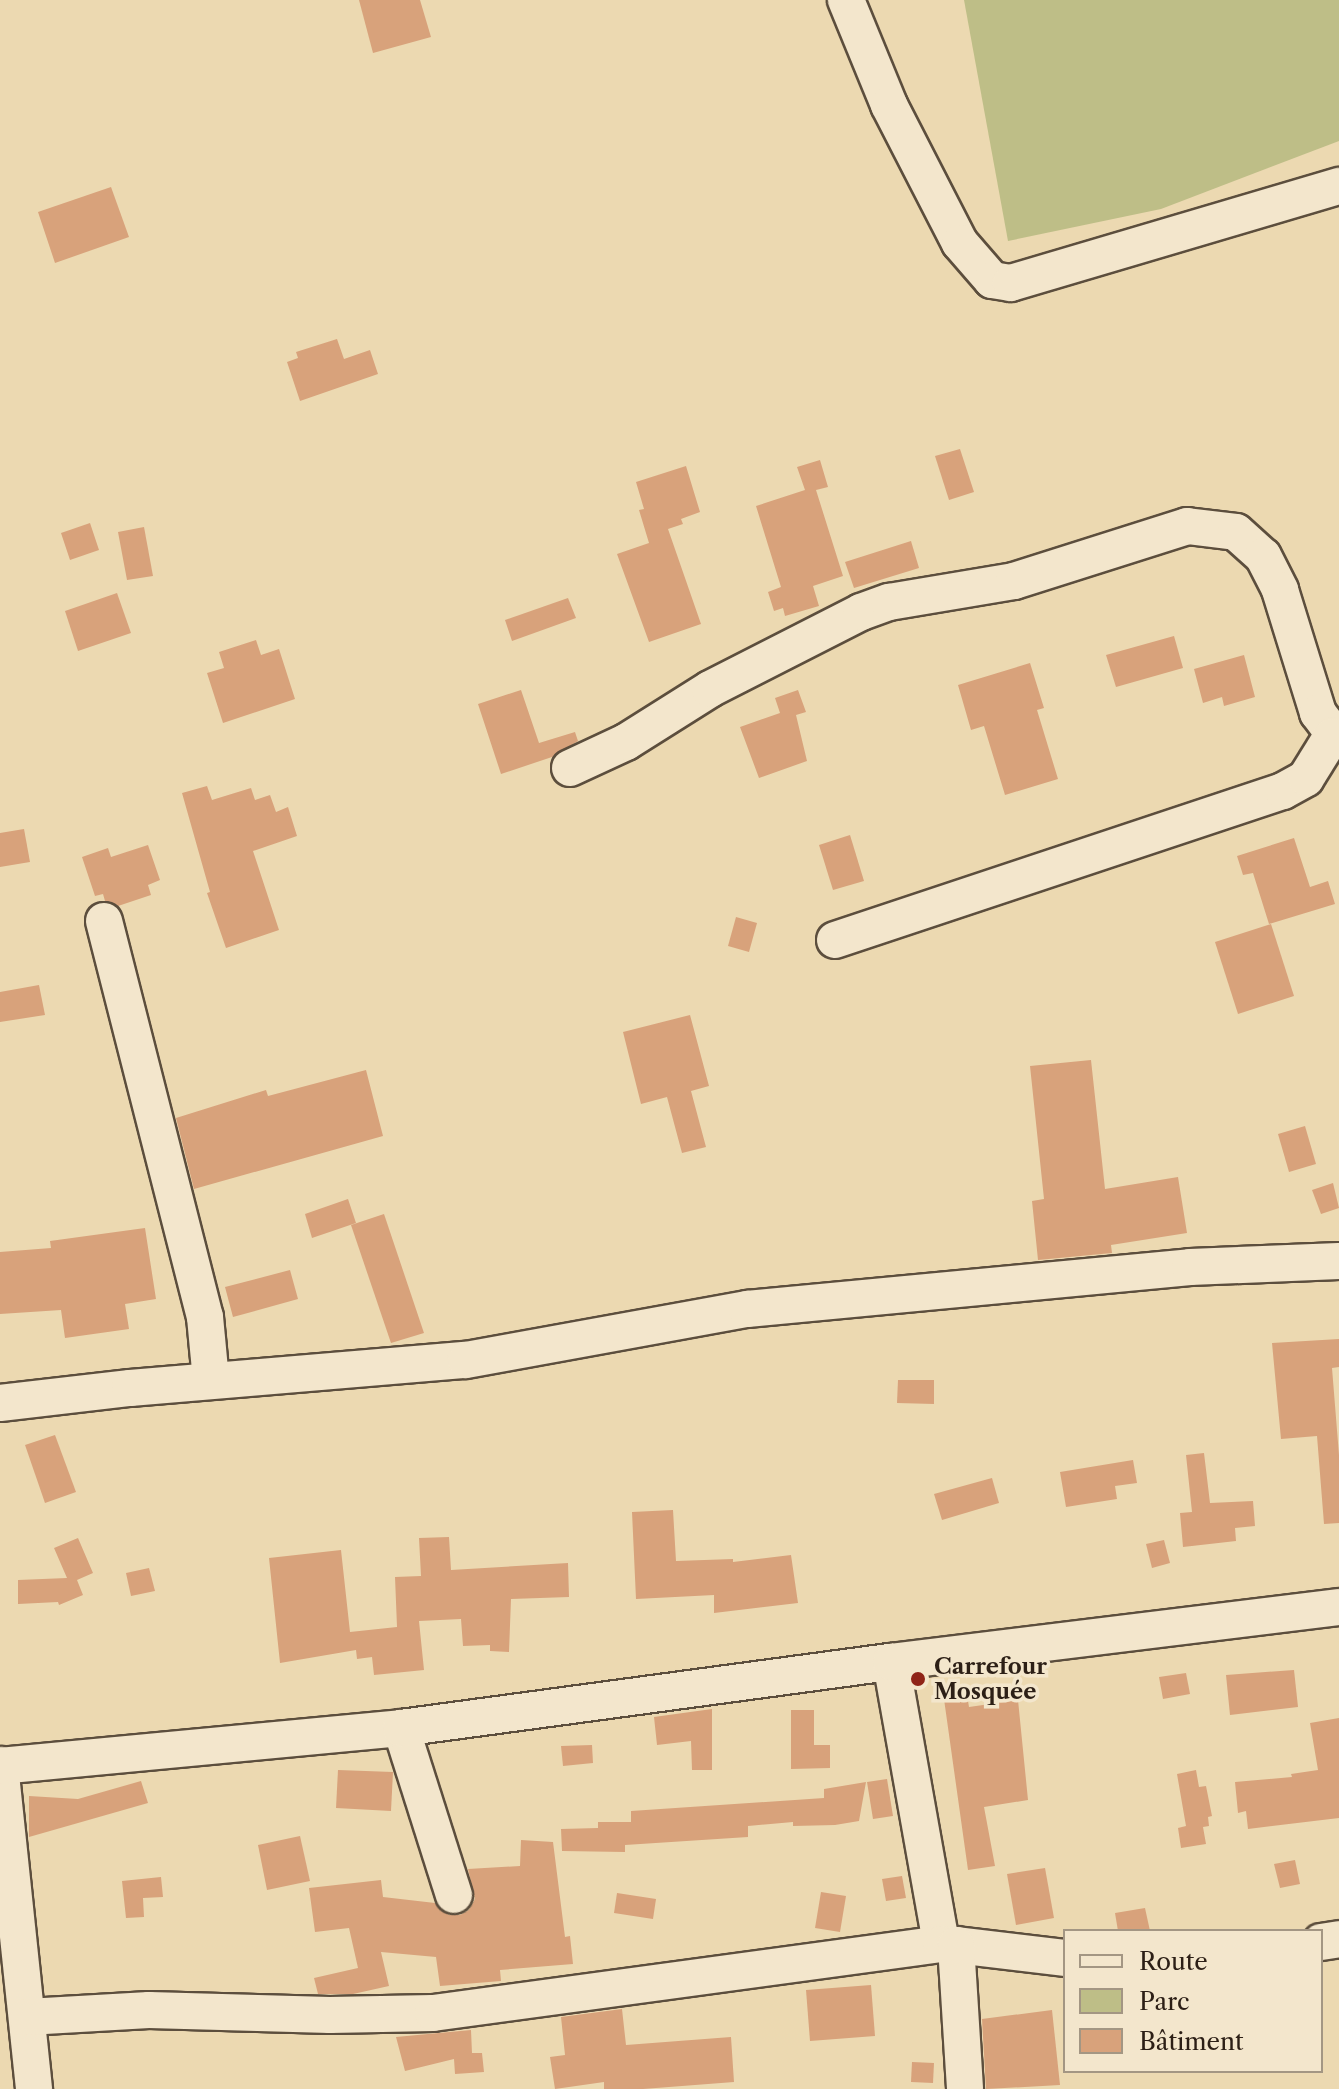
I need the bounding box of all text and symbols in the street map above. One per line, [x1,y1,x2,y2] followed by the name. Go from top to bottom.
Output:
[934,1653,1047,1704] place label: Carrefour Mosquée
[909,1670,927,1688] marker: Carrefour Mosquée
[1063,1929,1323,2073] legend
[1139,1947,1208,1976] text: Route
[1139,1987,1190,2016] text: Parc
[1139,2027,1244,2056] text: Bâtiment

